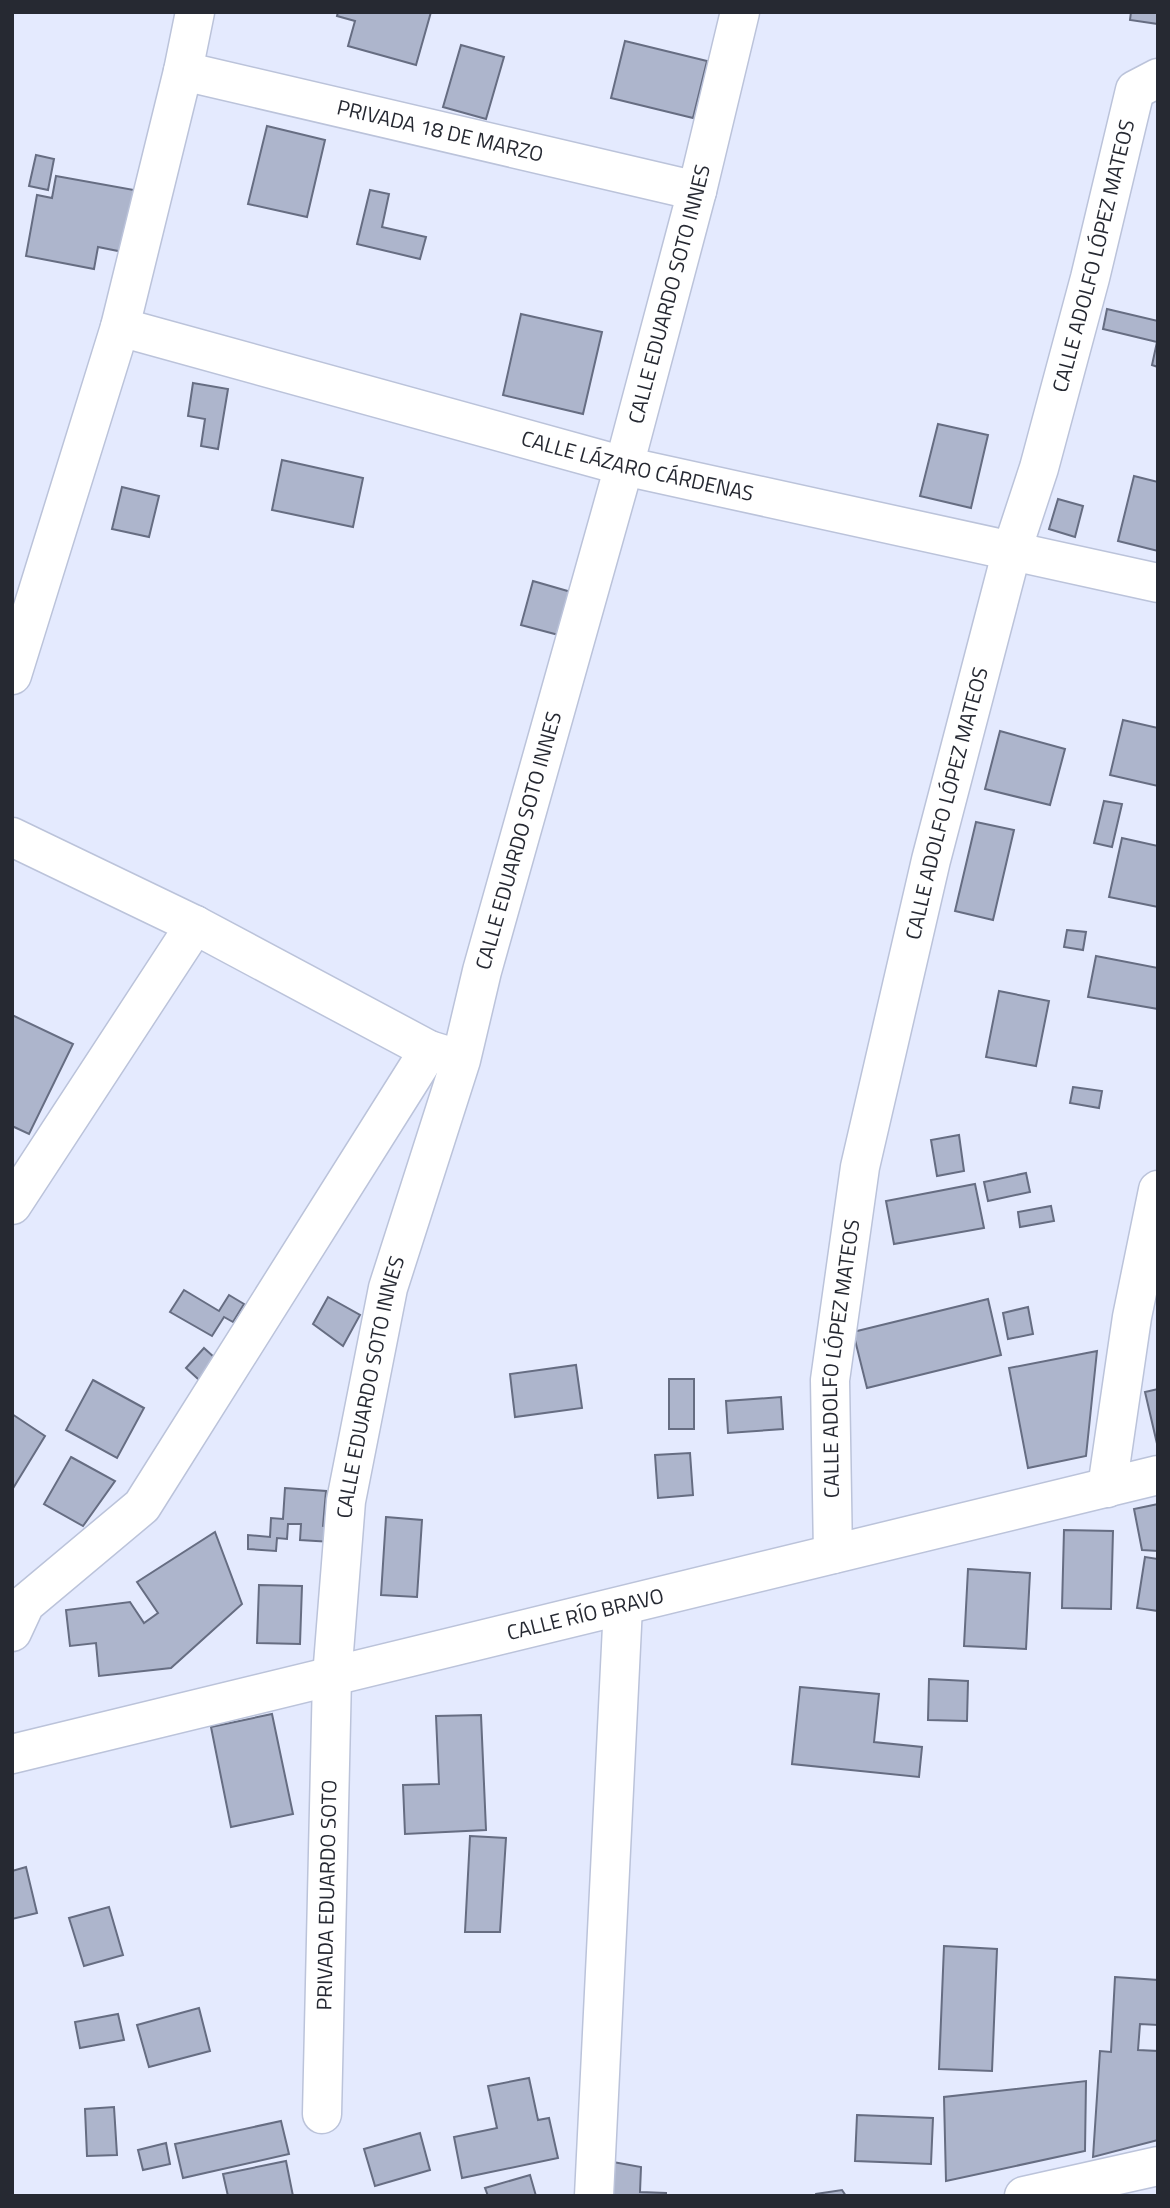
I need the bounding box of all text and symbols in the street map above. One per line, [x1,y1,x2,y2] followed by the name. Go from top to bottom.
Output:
[334,90,547,170] street label: PRIVADA 18 DE MARZO
[1043,116,1142,396] street label: CALLE ADOLFO LÓPEZ MATEOS
[619,161,718,427] street label: CALLE EDUARDO SOTO INNES
[518,421,757,509] street label: CALLE LÁZARO CÁRDENAS
[896,663,996,943] street label: CALLE ADOLFO LÓPEZ MATEOS
[466,708,569,973] street label: CALLE EDUARDO SOTO INNES
[813,1217,867,1498] street label: CALLE ADOLFO LÓPEZ MATEOS
[328,1252,412,1519] street label: CALLE EDUARDO SOTO INNES
[503,1579,667,1648] street label: CALLE RÍO BRAVO
[307,1779,345,2011] street label: PRIVADA EDUARDO SOTO

